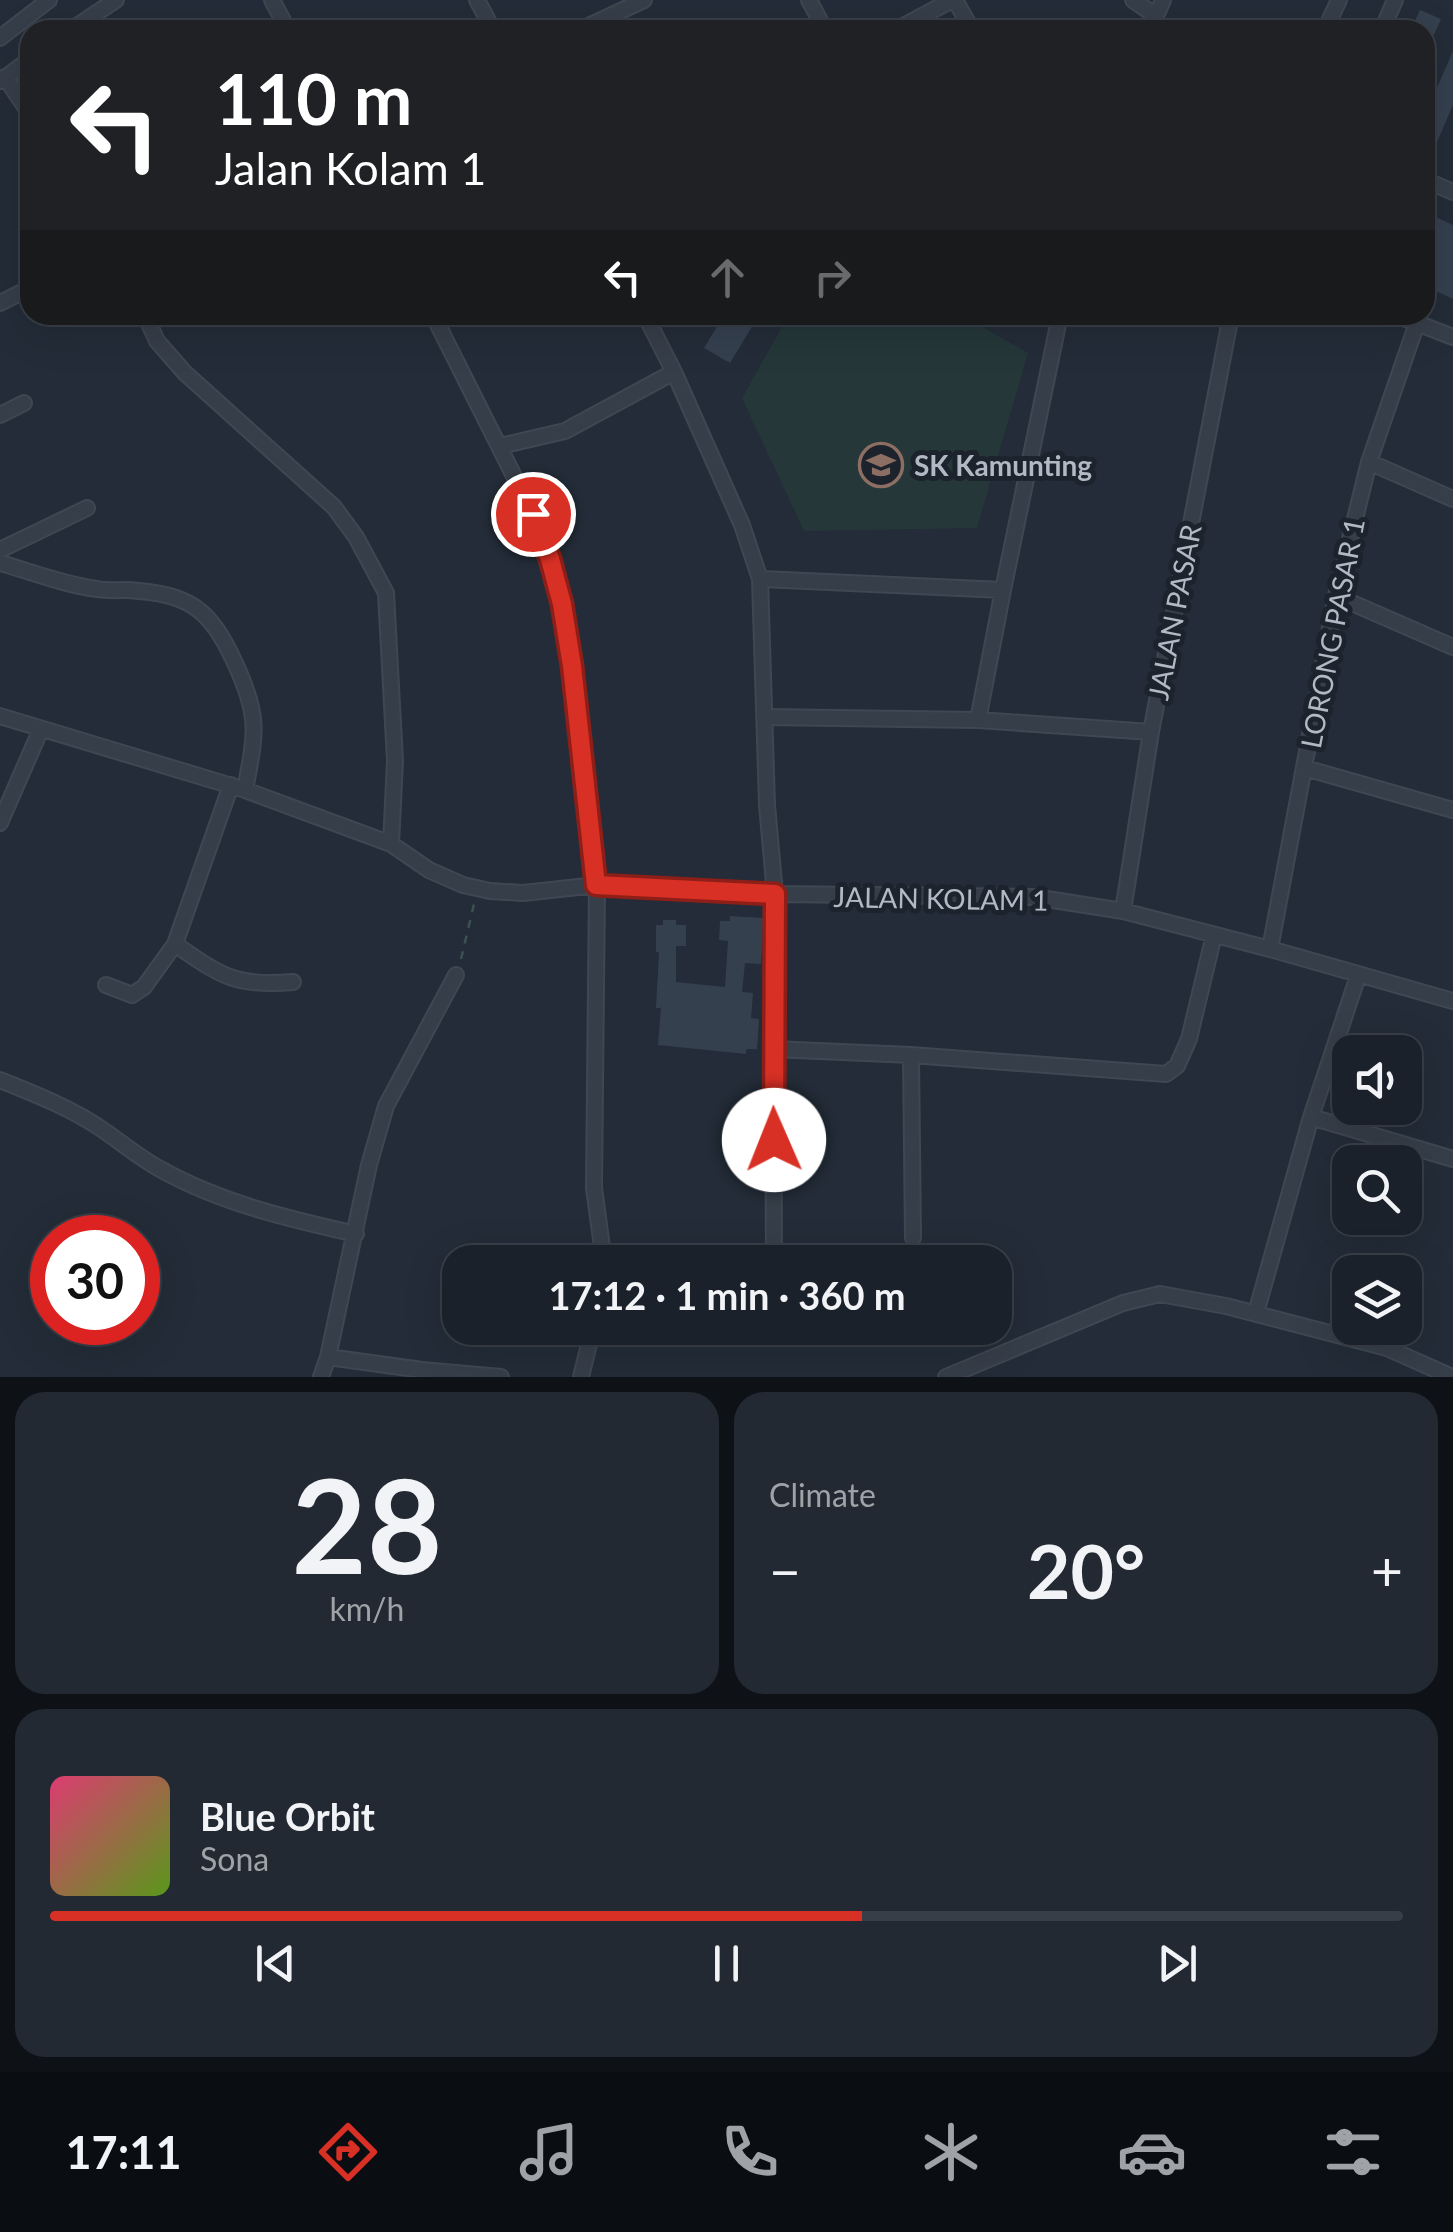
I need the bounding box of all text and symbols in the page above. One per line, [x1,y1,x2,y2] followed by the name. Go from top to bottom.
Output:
[215,56,412,140] text: 110 m
[50,60,180,190] icon: left
[215,141,486,195] text: Jalan Kolam 1
[595,250,650,305] icon: left
[700,250,755,305] icon: ahead
[805,250,860,305] icon: right
[858,442,904,488] school or university icon: SK Kamunting
[914,448,1092,482] place label: SK Kamunting
[491,472,576,557] pin
[506,487,561,542] icon: arrive
[1293,515,1371,751] street label: LORONG PASAR 1
[1140,521,1208,703] street label: JALAN PASAR
[833,879,1049,917] street label: JALAN KOLAM 1
[1332,1035,1422,1345] map controls
[1332,1035,1422,1125] button: sound
[722,1088,826,1192] position arrow
[1332,1145,1422,1235] button: search
[30,1215,160,1345] speed limit sign: 30
[1332,1255,1422,1345] button: layers
[548,1272,906,1318] text: 17:12 · 1 min · 360 m
[292,1446,442,1602] text: 28
[769,1475,876,1514] text: Climate
[1027,1525,1145,1615] text: 20°
[769,1537,801,1603] text: −
[1371,1537,1403,1603] text: +
[330,1589,404,1628] text: km/h
[200,1793,375,1839] text: Blue Orbit
[200,1839,269,1878] text: Sona
[248,1936,303,1991] icon: previous
[699,1936,754,1991] icon: pause
[1150,1936,1205,1991] icon: next
[313,2117,383,2187] icon: directions
[514,2117,584,2187] icon: music
[715,2117,785,2187] icon: phone
[916,2117,986,2187] icon: climate
[1117,2117,1187,2187] icon: car
[1318,2117,1388,2187] icon: filters
[66,2125,182,2179] text: 17:11

